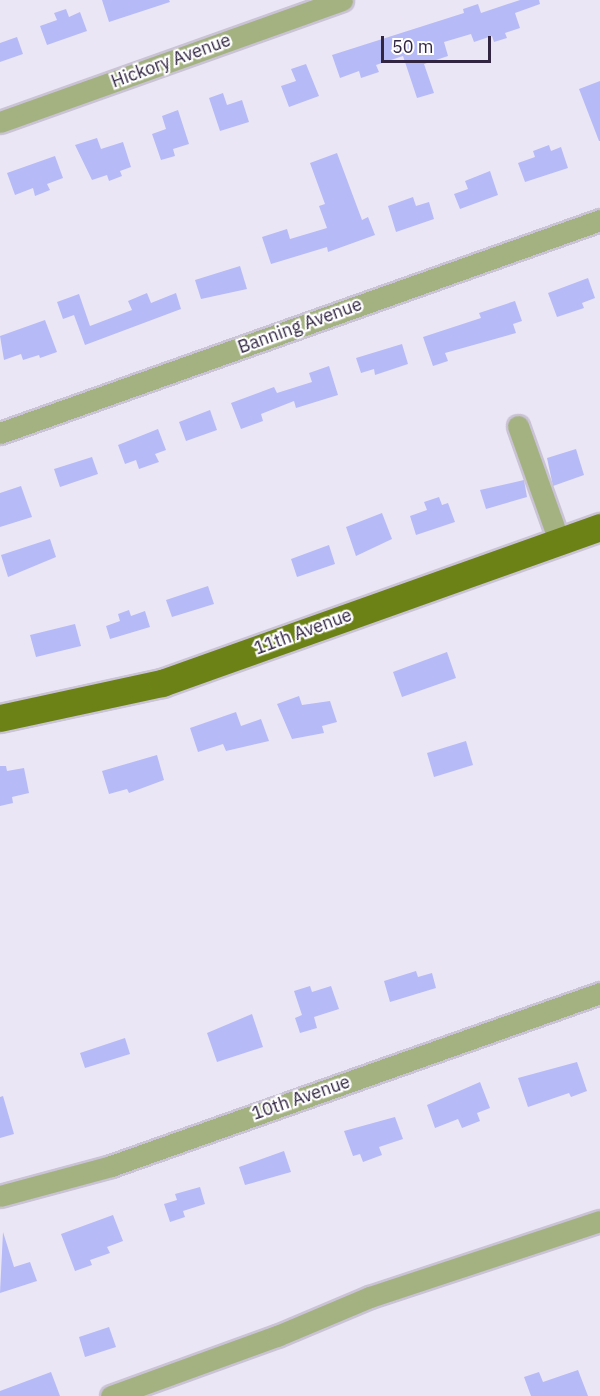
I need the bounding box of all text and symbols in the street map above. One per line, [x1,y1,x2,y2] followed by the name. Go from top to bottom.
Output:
[384,24,494,62] scale bar
[108,29,234,93] street label: Hickory Avenue
[392,35,434,58] text: 50 m
[235,294,365,358] street label: Banning Avenue
[251,604,355,660] street label: 11th Avenue
[249,1071,353,1125] street label: 10th Avenue

